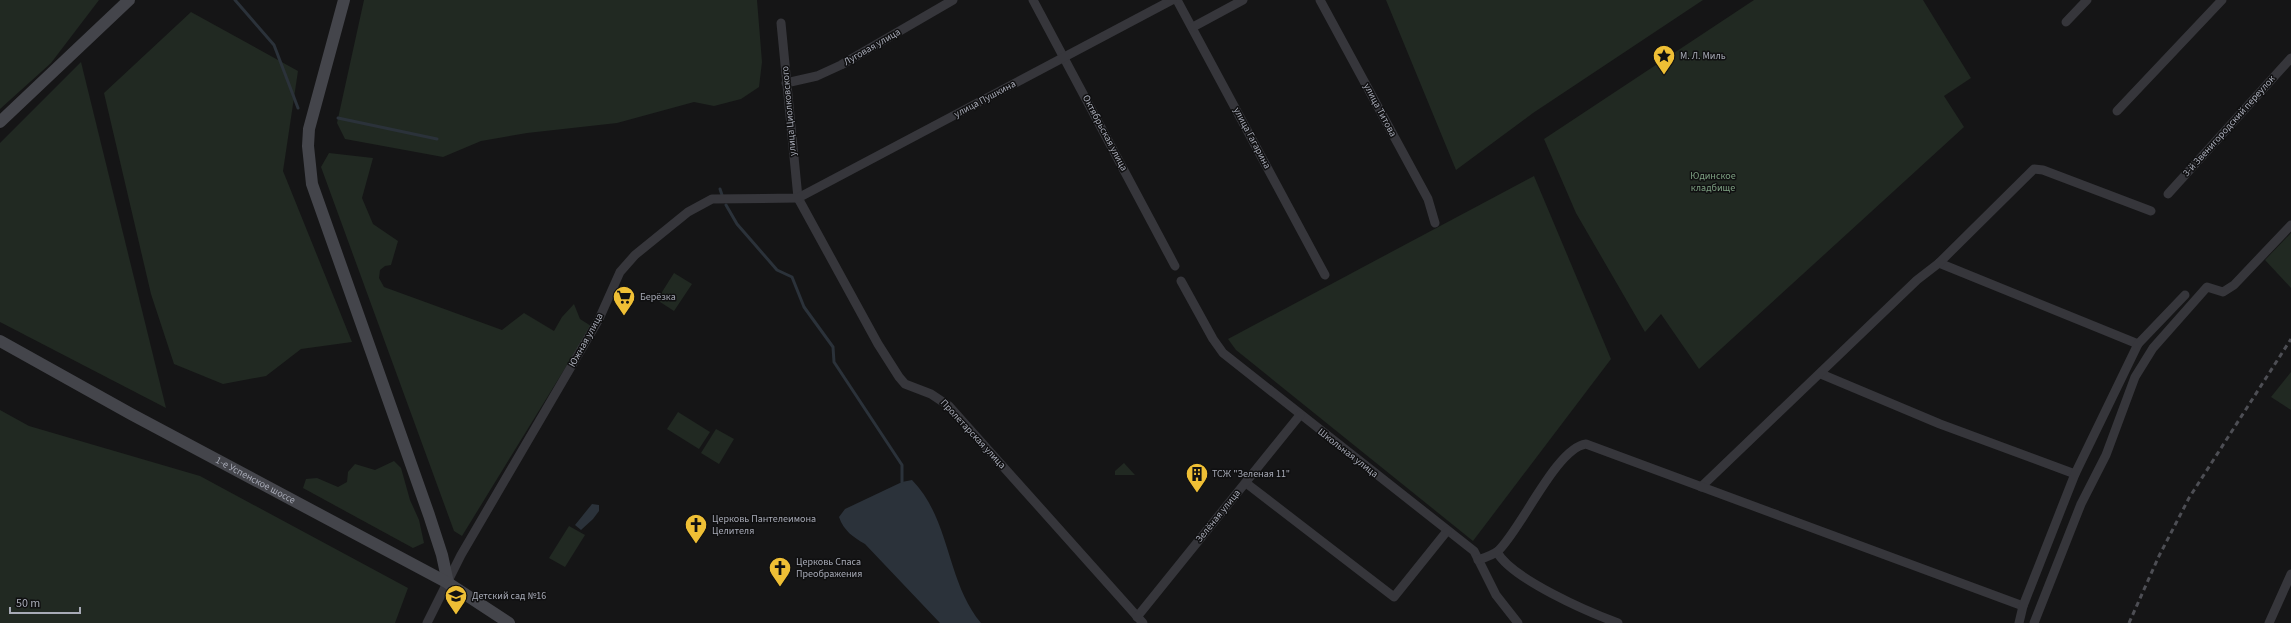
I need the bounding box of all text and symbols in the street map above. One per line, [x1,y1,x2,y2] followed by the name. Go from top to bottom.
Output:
[841,25,903,69] street label: Луговая улица
[1651,43,1677,76] place icon: М. Л. Миль
[1680,49,1726,63] place label: М. Л. Миль
[778,65,800,157] street label: улица Циолковского
[2180,72,2278,180] street label: 3-й Звенигородский переулок
[952,77,1018,121] street label: улица Пушкина
[1360,81,1400,139] street label: улица Титова
[1079,92,1131,174] street label: Октябрьская улица
[1230,105,1274,171] street label: улица Гагарина
[1690,169,1736,195] park label: Юдинское кладбище
[611,284,637,317] supermarket icon: Берёзка
[640,290,676,304] place label: Берёзка
[565,310,607,370] street label: Южная улица
[937,396,1009,472] street label: Пролетарская улица
[1315,425,1381,481] street label: Школьная улица
[213,453,298,507] street label: 1-е Успенское шоссе
[1184,461,1210,494] building icon: ТСЖ "Зеленая 11"
[1212,467,1290,481] place label: ТСЖ "Зеленая 11"
[1192,486,1244,546] street label: Зелёная улица
[683,512,709,545] church icon: Церковь Пантелеимона Целителя
[712,512,816,538] place label: Церковь Пантелеимона Целителя
[767,555,793,588] church icon: Церковь Спаса Преображения
[796,555,862,581] place label: Церковь Спаса Преображения
[443,583,469,616] school or university icon: Детский сад №16
[10,589,80,615] scale bar
[472,589,546,603] place label: Детский сад №16
[16,595,40,612] text: 50 m

